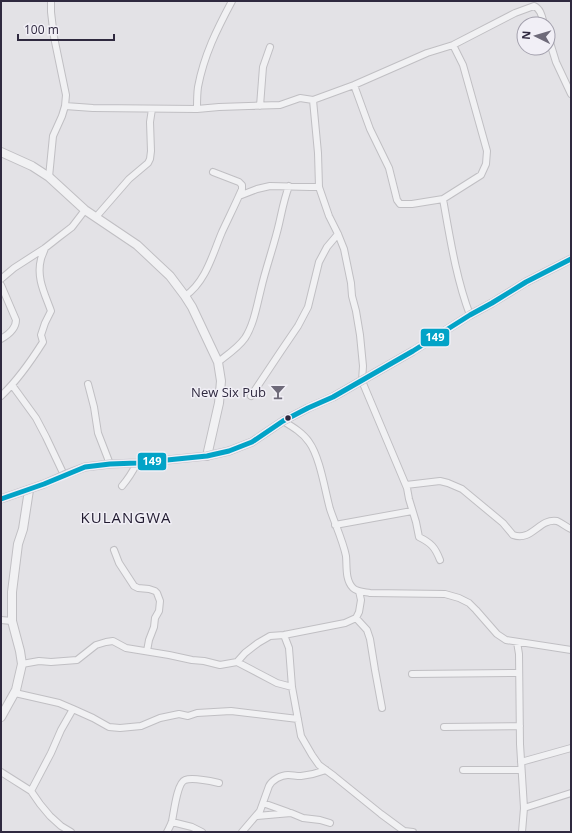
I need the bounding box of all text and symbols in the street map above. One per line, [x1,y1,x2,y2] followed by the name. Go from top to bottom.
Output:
[18,16,114,42] scale bar
[516,16,556,56] north arrow
[24,21,59,38] text: 100 m
[518,30,533,40] text: N
[420,328,450,347] line badge: 149
[426,329,444,344] text: 149
[191,383,266,401] place label: New Six Pub
[269,383,287,401] bar icon: New Six Pub
[283,413,293,423] unlabelled marker
[137,452,167,471] line badge: 149
[143,453,161,468] text: 149
[81,507,171,527] district label: KULANGWA

